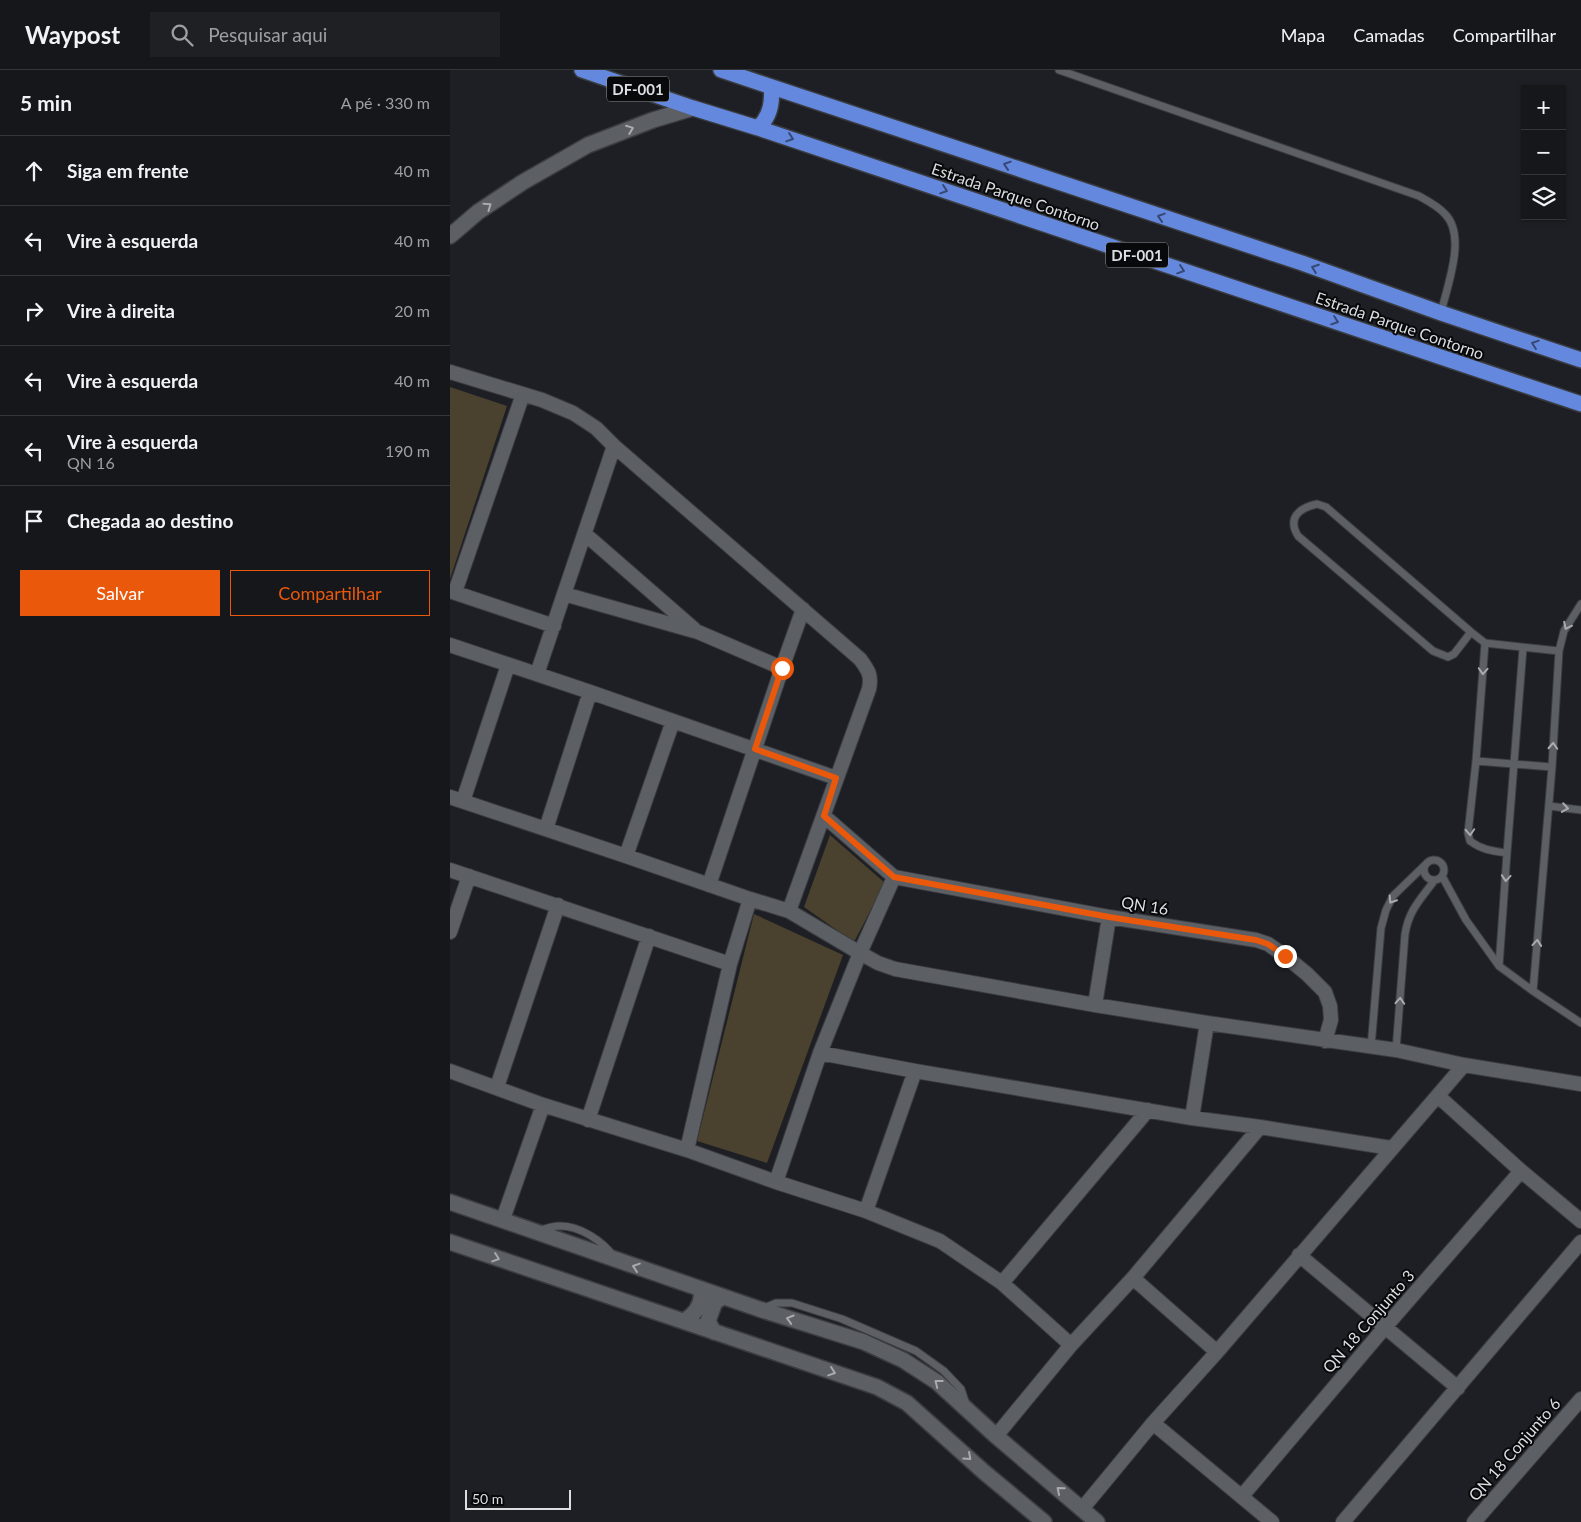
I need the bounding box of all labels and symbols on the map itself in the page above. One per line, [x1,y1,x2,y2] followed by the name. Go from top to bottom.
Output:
[607,76,669,102] road number: DF-001
[625,125,634,135] one-way arrow
[785,133,794,143] one-way arrow
[929,158,1103,234] street label: Estrada Parque Contorno
[1003,161,1012,171] one-way arrow
[939,184,948,194] one-way arrow
[482,203,492,212] one-way arrow
[1157,212,1166,222] one-way arrow
[1106,242,1168,268] road number: DF-001
[1176,264,1185,274] one-way arrow
[1311,264,1320,274] one-way arrow
[1313,287,1487,363] street label: Estrada Parque Contorno
[1330,315,1339,325] one-way arrow
[1531,340,1540,350] one-way arrow
[1563,621,1574,630] one-way arrow
[771,657,794,680] route start
[1478,667,1489,675] one-way arrow
[1548,742,1559,750] one-way arrow
[1561,802,1569,813] one-way arrow
[1464,829,1475,837] one-way arrow
[1500,875,1511,883] one-way arrow
[1120,892,1170,918] street label: QN 16
[1388,895,1398,904] one-way arrow
[1531,938,1542,946] one-way arrow
[1274,945,1297,968] route end
[1394,997,1405,1005] one-way arrow
[491,1252,500,1262] one-way arrow
[632,1262,641,1272] one-way arrow
[1318,1266,1418,1376] street label: QN 18 Conjunto 3
[786,1315,794,1325] one-way arrow
[828,1366,836,1376] one-way arrow
[934,1380,944,1389] one-way arrow
[1464,1394,1564,1504] street label: QN 18 Conjunto 6
[962,1451,971,1460] one-way arrow
[465,1487,571,1510] scale bar
[1057,1487,1066,1496] one-way arrow

